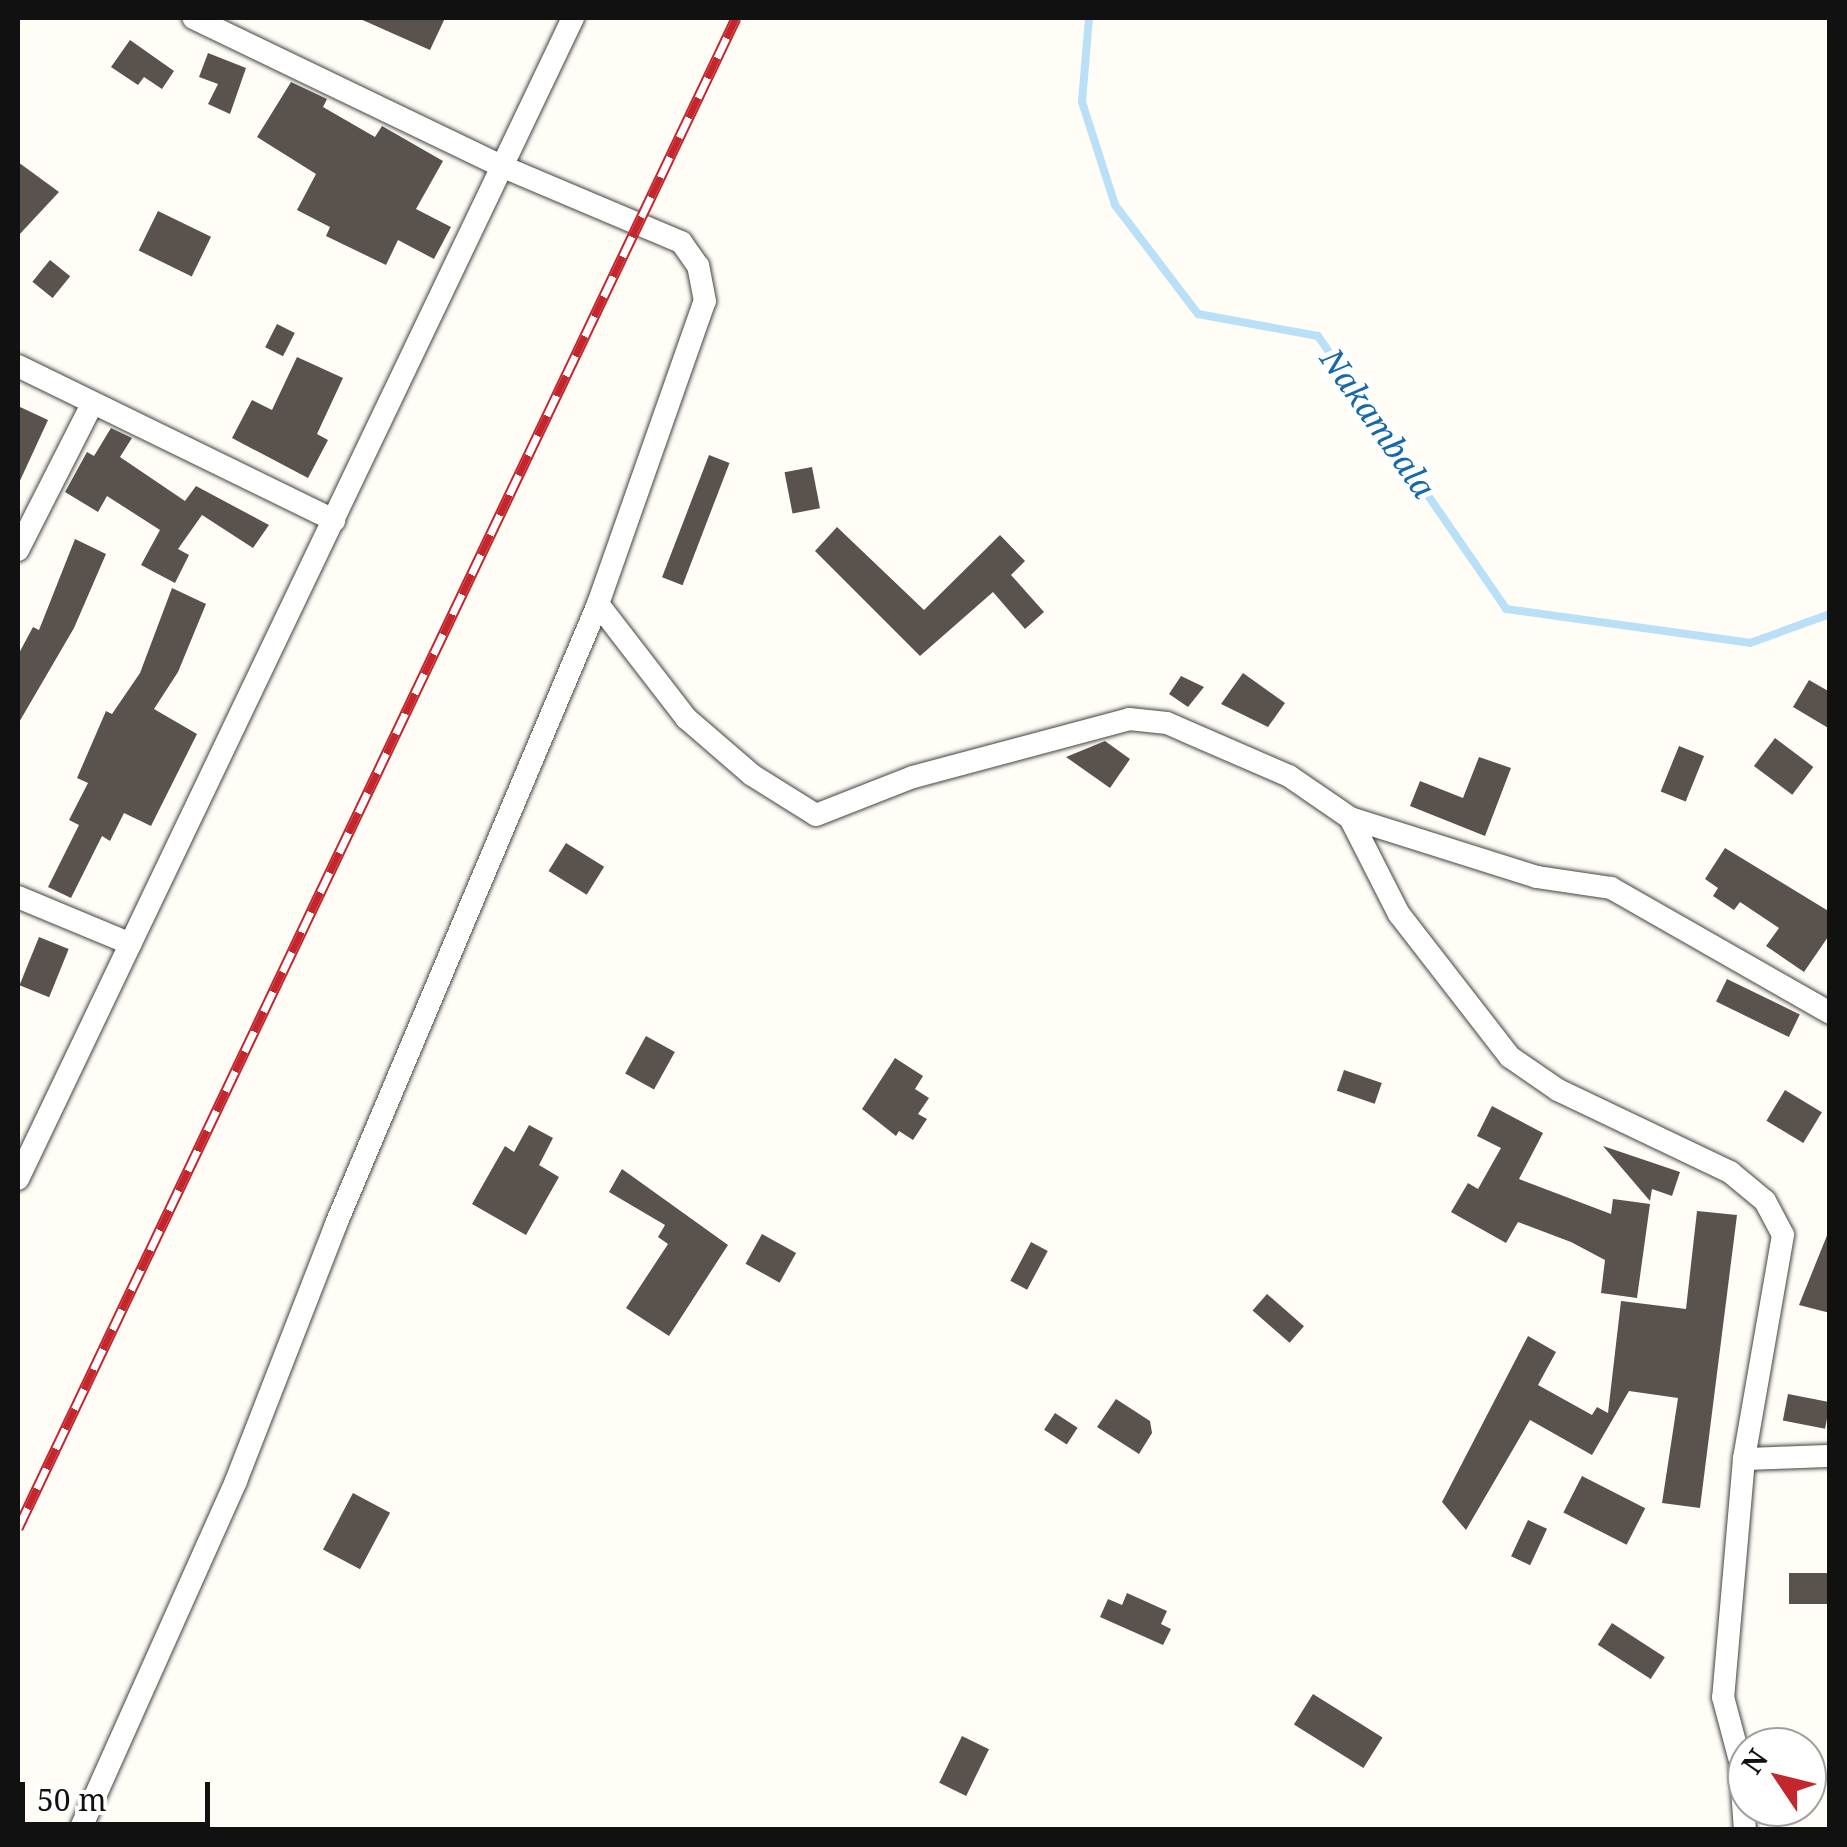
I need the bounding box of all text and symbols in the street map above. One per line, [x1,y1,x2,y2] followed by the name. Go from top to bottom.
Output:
[1313,341,1443,505] water label: Nakambala
[1727,1727,1827,1827] north arrow
[1732,1741,1776,1781] text: N
[25,1762,215,1824] scale bar
[37,1779,107,1820] text: 50 m

